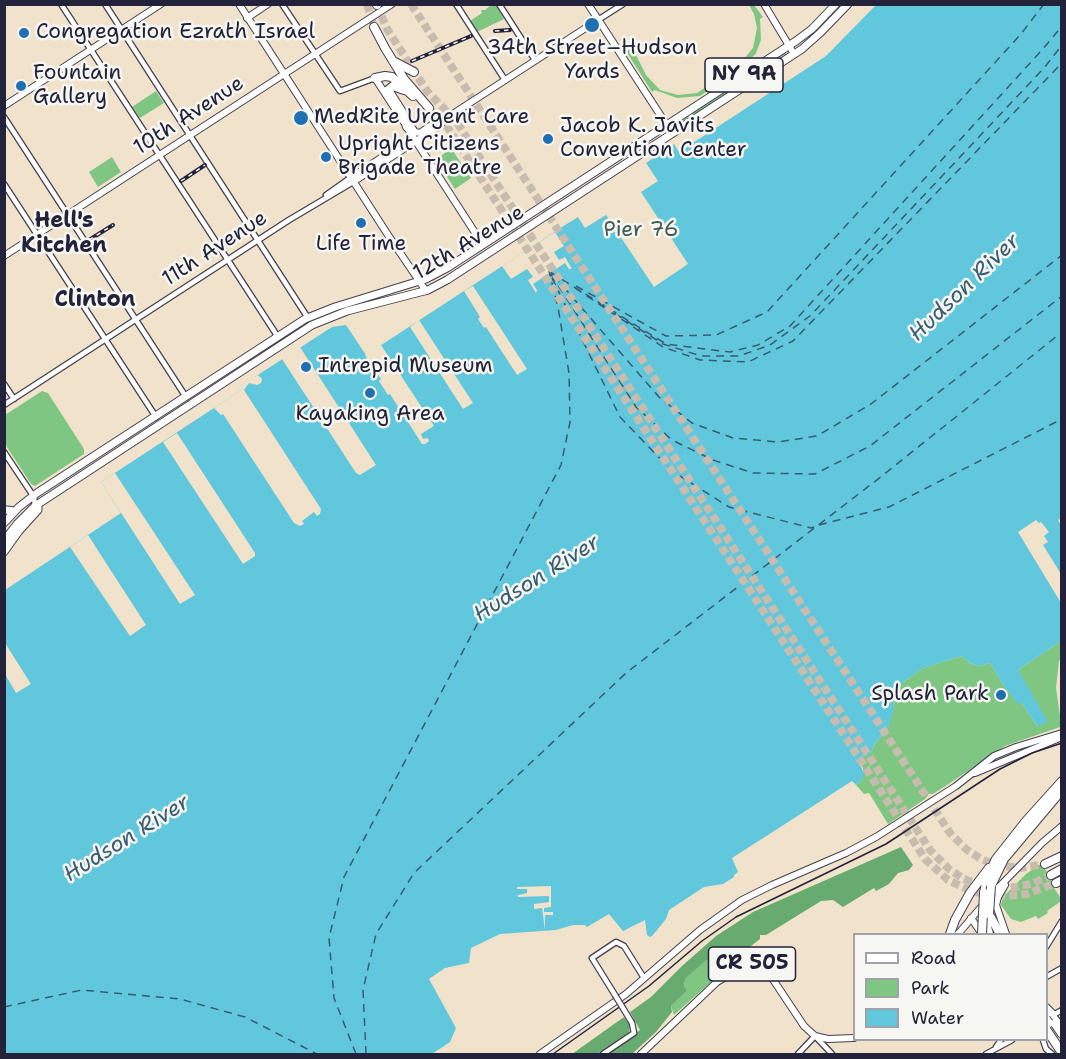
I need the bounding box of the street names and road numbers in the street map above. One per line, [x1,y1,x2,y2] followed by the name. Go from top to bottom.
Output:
[705,58,783,92] road number: NY 9A
[129,71,249,161] street label: 10th Avenue
[409,200,529,286] street label: 12th Avenue
[158,206,272,292] street label: 11th Avenue
[708,947,795,981] road number: CR 505

